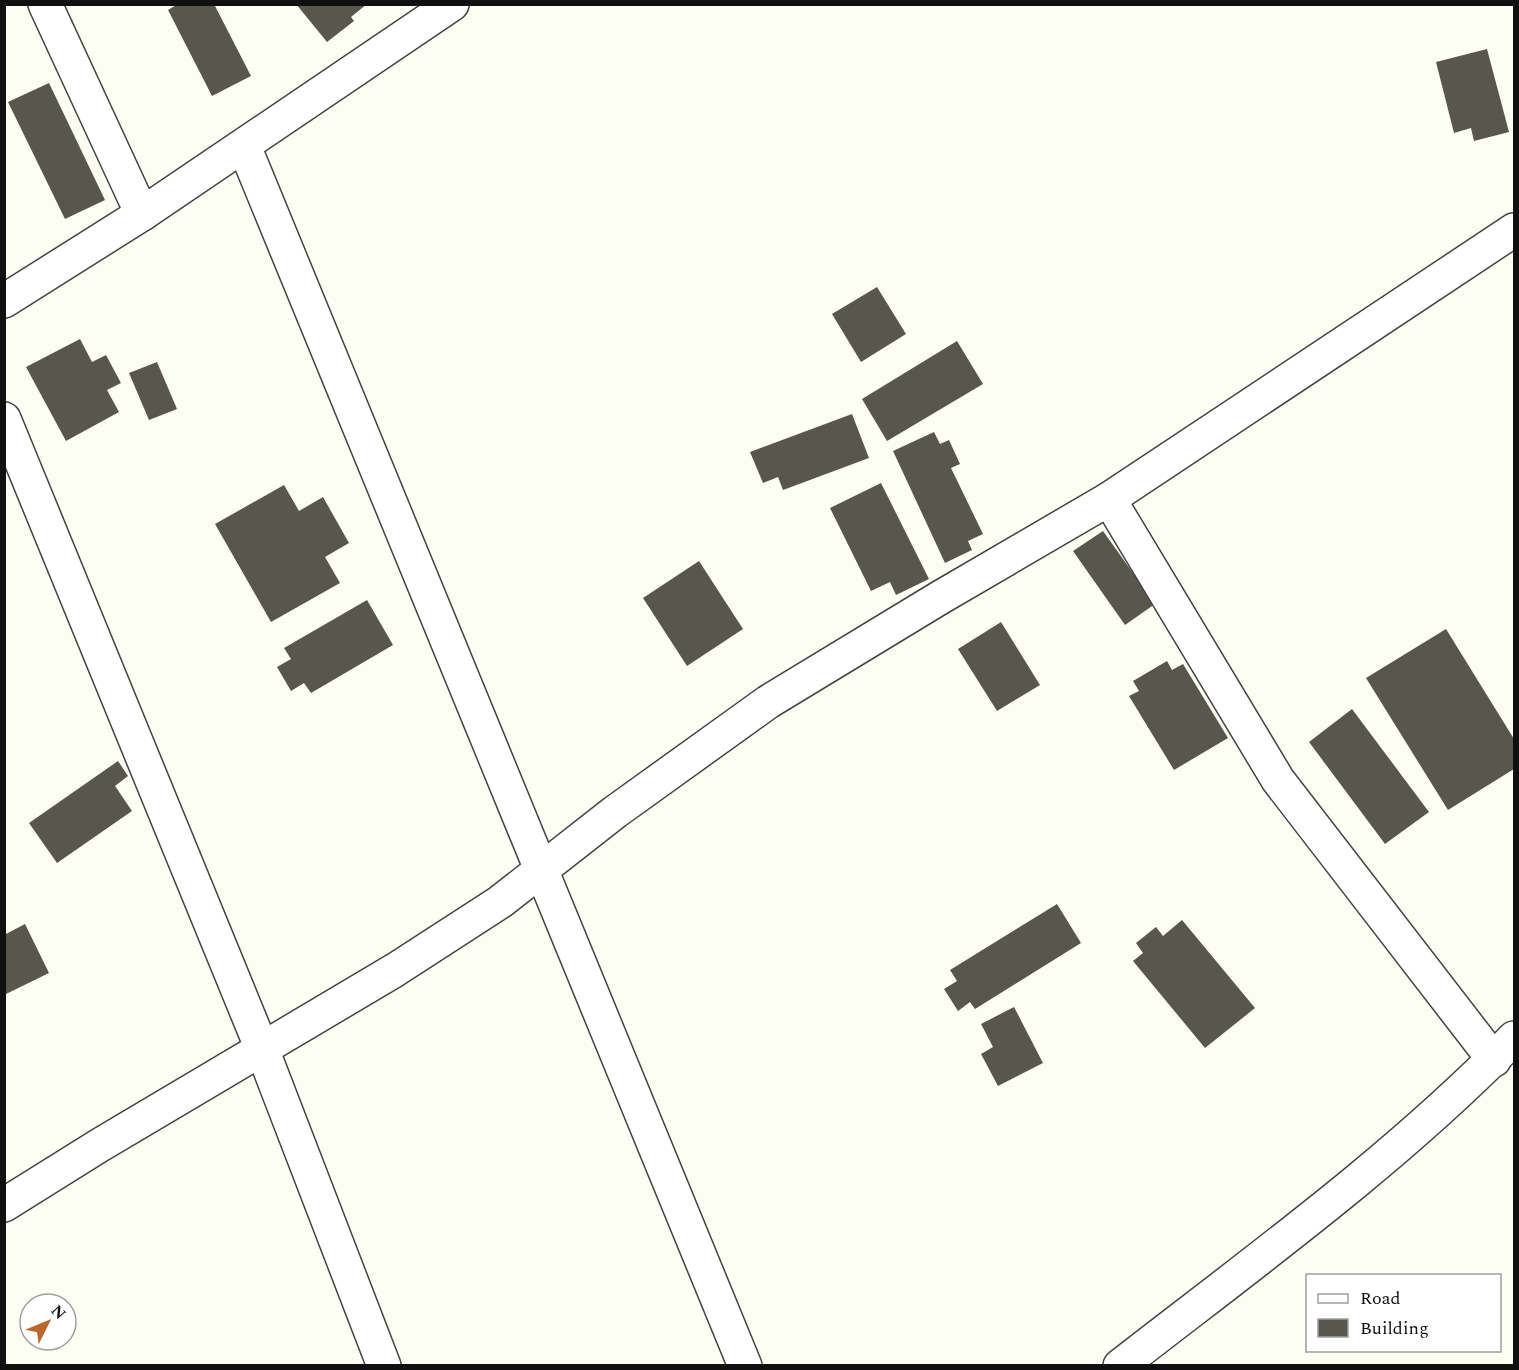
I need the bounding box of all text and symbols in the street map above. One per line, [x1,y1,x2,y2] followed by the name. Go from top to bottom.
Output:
[1306,1274,1501,1352] legend
[1360,1285,1401,1312] text: Road
[18,1292,78,1352] north arrow
[45,1299,71,1325] text: N
[1360,1315,1429,1342] text: Building

